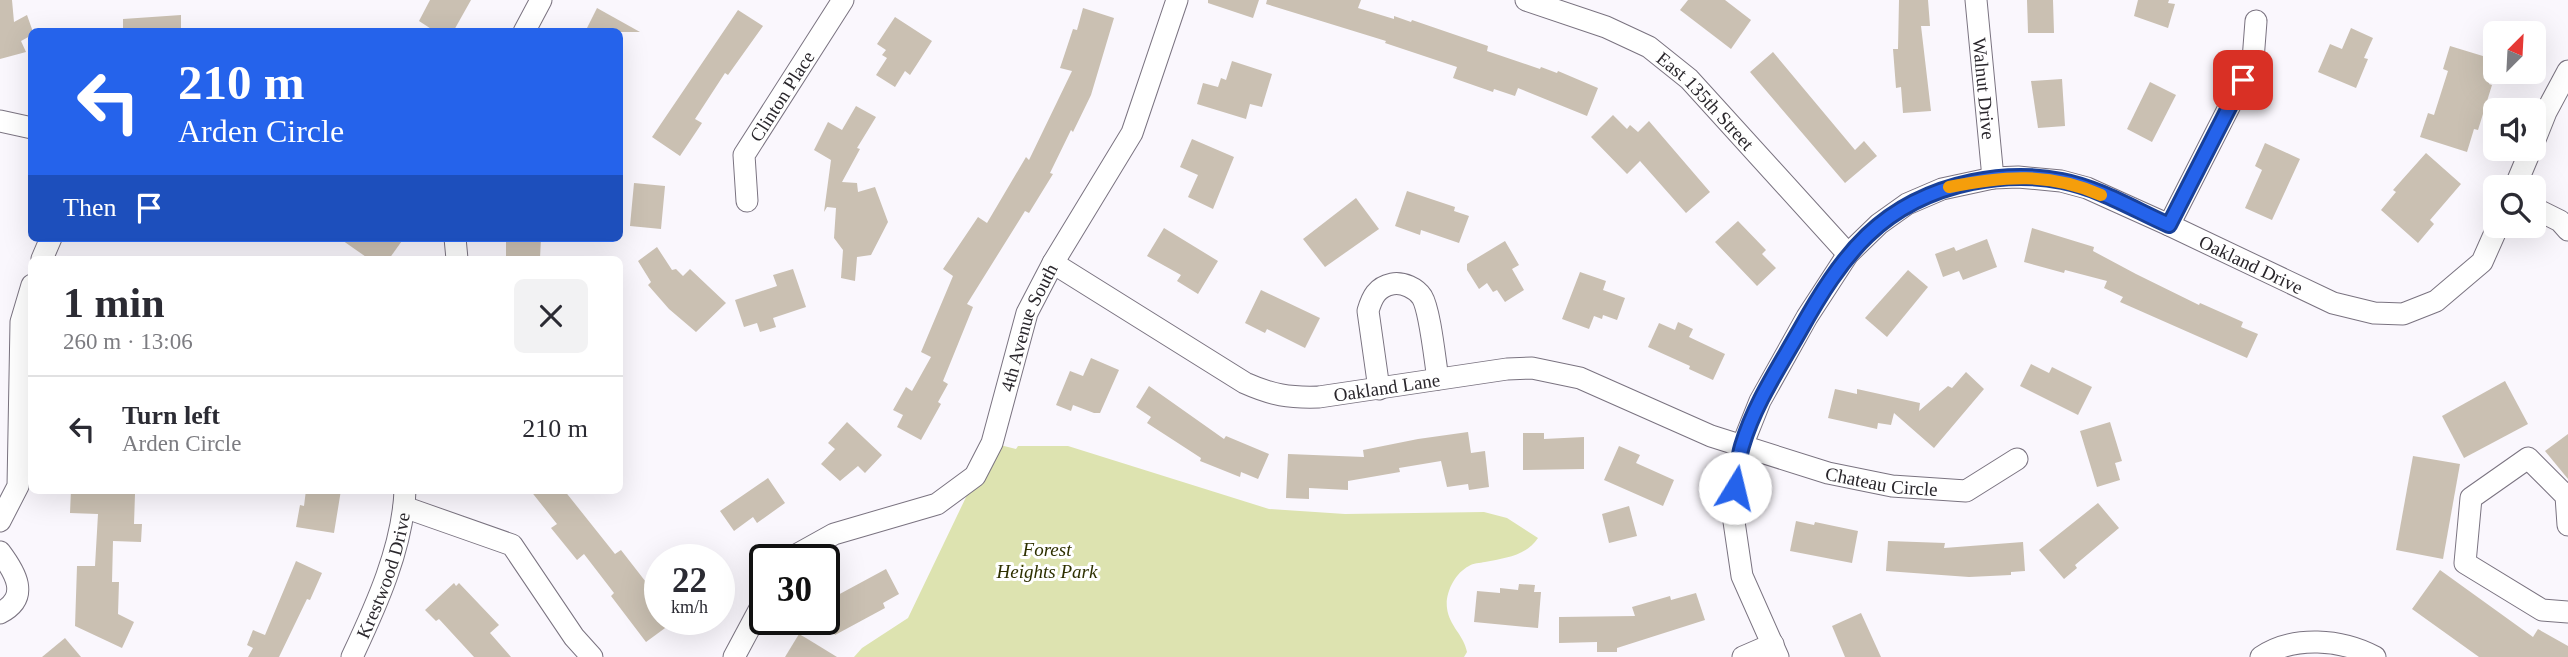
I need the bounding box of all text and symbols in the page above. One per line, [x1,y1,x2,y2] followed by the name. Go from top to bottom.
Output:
[2483,21,2546,84] north arrow
[2483,21,2546,238] map controls
[1969,37,2000,141] street label: Walnut Drive
[745,47,818,145] street label: Clinton Place
[1653,47,1759,155] street label: East 135th Street
[2213,50,2273,110] pin
[178,55,305,110] text: 210 m
[63,56,154,147] icon: left
[2224,61,2262,99] icon: arrive
[2483,98,2546,161] button: sound
[178,113,344,149] text: Arden Circle
[2483,175,2546,238] button: search
[130,189,168,227] icon: arrive
[63,193,116,222] text: Then
[2196,230,2306,298] street label: Oakland Drive
[996,260,1062,394] street label: 4th Avenue South
[514,279,588,353] button: close
[63,280,165,326] text: 1 min
[63,329,193,354] text: 260 m · 13:06
[1332,369,1441,405] street label: Oakland Lane
[122,401,220,430] text: Turn left
[63,410,101,448] icon: left
[522,414,588,443] text: 210 m
[122,431,241,456] text: Arden Circle
[1698,451,1772,525] position arrow
[1824,462,1938,500] street label: Chateau Circle
[352,511,413,641] street label: Krestwood Drive
[996,539,1098,582] park label: Forest Heights Park
[749,544,840,635] speed limit sign: 30
[672,561,707,600] text: 22
[671,597,708,617] text: km/h

